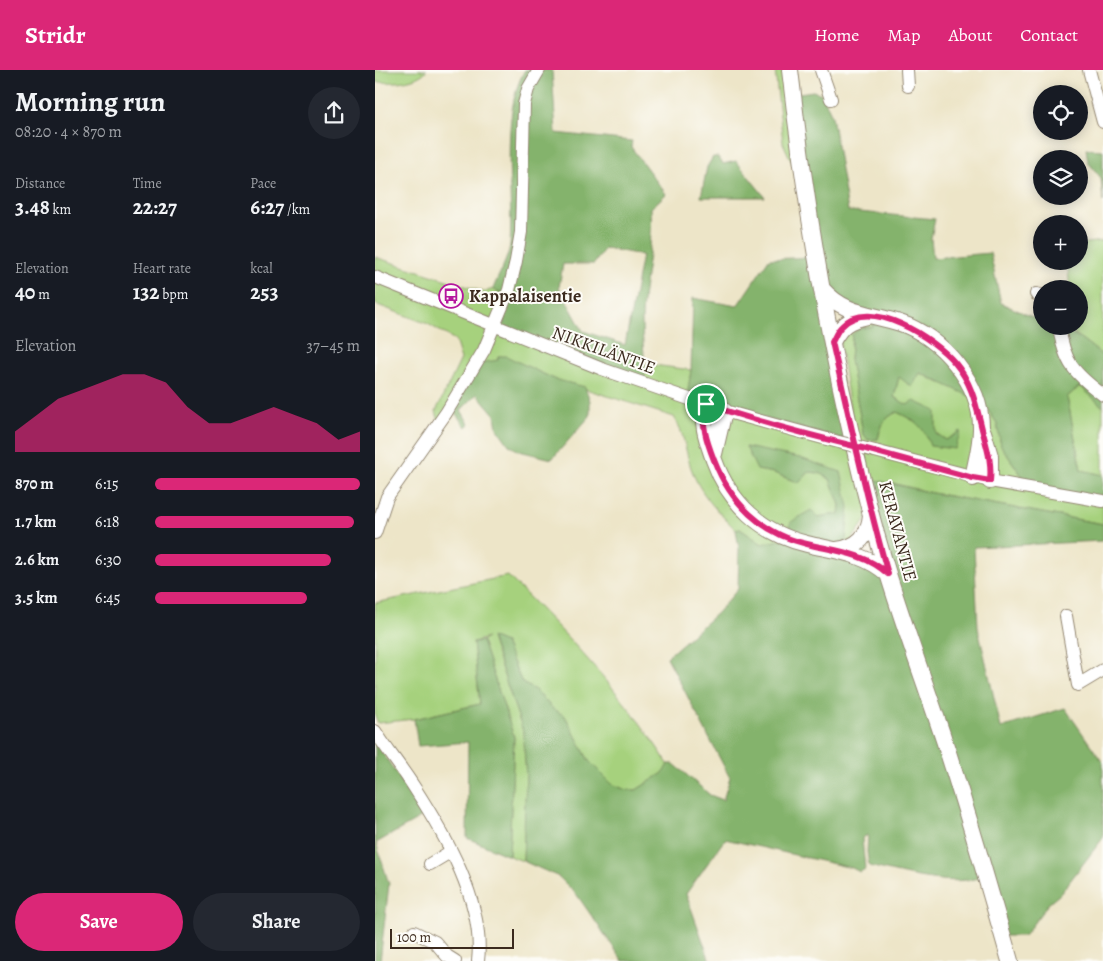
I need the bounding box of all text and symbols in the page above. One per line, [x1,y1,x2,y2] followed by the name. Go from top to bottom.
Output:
[25,19,86,51] text: Stridr
[814,23,859,47] text: Home
[887,23,920,47] text: Map
[948,23,992,47] text: About
[1020,23,1078,47] text: Contact
[15,83,165,121] text: Morning run
[1033,85,1088,335] map controls
[1033,85,1088,140] button: locate
[308,87,360,139] button: share
[15,121,122,143] text: 08:20 · 4 × 870 m
[1033,150,1088,205] button: layers
[15,174,65,193] text: Distance
[133,174,162,193] text: Time
[250,174,276,193] text: Pace
[15,193,50,221] text: 3.48
[133,193,177,221] text: 22:27
[250,193,284,221] text: 6:27
[50,200,71,219] text: km
[284,200,310,219] text: /km
[1033,215,1088,270] button: +
[15,259,69,278] text: Elevation
[133,259,191,278] text: Heart rate
[250,259,273,278] text: kcal
[15,278,35,306] text: 40
[133,278,159,306] text: 132
[250,278,278,306] text: 253
[1033,280,1088,335] button: −
[438,283,464,309] bus stop icon: Kappalaisentie
[469,284,581,308] place label: Kappalaisentie
[35,285,50,304] text: m
[159,285,188,304] text: bpm
[549,320,659,380] street label: NIKKILÄNTIE
[15,335,76,357] text: Elevation
[306,335,360,357] text: 37–45 m
[685,383,727,425] pin
[692,390,720,418] icon: arrive
[15,473,54,495] text: 870 m
[95,473,119,495] text: 6:15
[873,478,923,584] street label: KERAVANTIE
[15,511,56,533] text: 1.7 km
[95,511,119,533] text: 6:18
[15,549,59,571] text: 2.6 km
[95,549,121,571] text: 6:30
[15,587,58,609] text: 3.5 km
[95,587,120,609] text: 6:45
[15,893,183,951] button: Save
[193,893,360,951] button: Share
[390,926,514,949] scale bar
[397,928,431,947] text: 100 m

